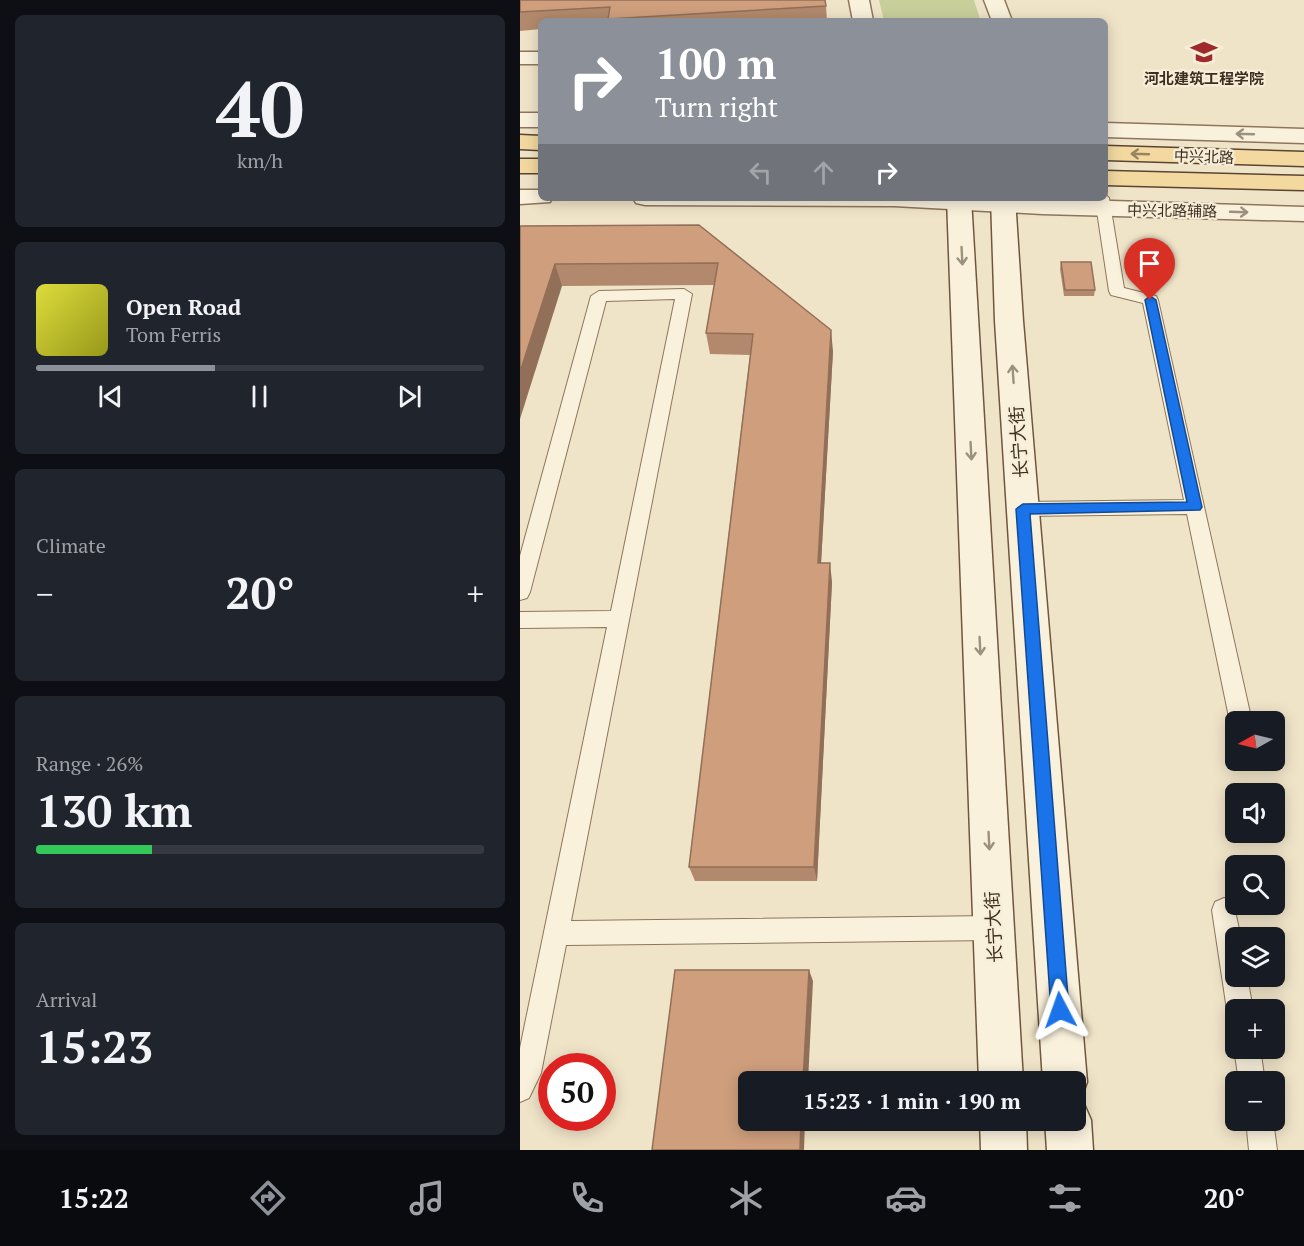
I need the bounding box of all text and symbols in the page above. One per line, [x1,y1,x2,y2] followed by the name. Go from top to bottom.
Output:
[655,35,776,91] text: 100 m
[1189,37,1219,67] school or university icon: 河北建筑工程学院
[556,42,634,120] icon: right
[216,56,304,159] text: 40
[1144,68,1264,88] place label: 河北建筑工程学院
[655,89,778,125] text: Turn right
[1236,128,1256,140] one-way arrow
[1174,145,1234,167] street label: 中兴北路
[237,147,283,174] text: km/h
[1131,149,1151,160] one-way arrow
[744,156,777,189] icon: left
[807,156,840,189] icon: ahead
[870,156,903,189] icon: right
[1127,199,1217,221] street label: 中兴北路辅路
[1228,206,1248,218] one-way arrow
[1124,238,1175,300] pin
[956,246,967,266] one-way arrow
[1133,247,1166,280] icon: arrive
[126,292,241,321] text: Open Road
[126,321,221,348] text: Tom Ferris
[1007,364,1018,384] one-way arrow
[94,380,127,413] icon: previous
[243,380,276,413] icon: pause
[393,380,426,413] icon: next
[1004,405,1032,479] street label: 长宁大街
[965,441,976,461] one-way arrow
[36,532,106,559] text: Climate
[225,562,295,622] text: 20°
[36,572,54,615] text: −
[466,572,484,615] text: +
[974,636,985,656] one-way arrow
[1225,711,1285,771] north arrow
[1225,711,1285,1131] map controls
[36,750,143,777] text: Range · 26%
[36,780,192,840] text: 130 km
[1225,783,1285,843] button: sound
[984,830,995,850] one-way arrow
[1225,855,1285,915] button: search
[979,890,1007,964] street label: 长宁大街
[1225,927,1285,987] button: layers
[1028,978,1092,1042] position arrow
[36,986,97,1013] text: Arrival
[1225,999,1285,1059] button: +
[36,1016,153,1076] text: 15:23
[538,1053,616,1131] speed limit sign: 50
[1225,1071,1285,1131] button: −
[803,1086,1021,1115] text: 15:23 · 1 min · 190 m
[247,1177,289,1219] icon: directions
[406,1177,448,1219] icon: music
[566,1177,608,1219] icon: phone
[725,1177,767,1219] icon: climate
[885,1177,927,1219] icon: car
[1044,1177,1086,1219] icon: filters
[59,1180,129,1216] text: 15:22
[1204,1180,1245,1216] text: 20°

